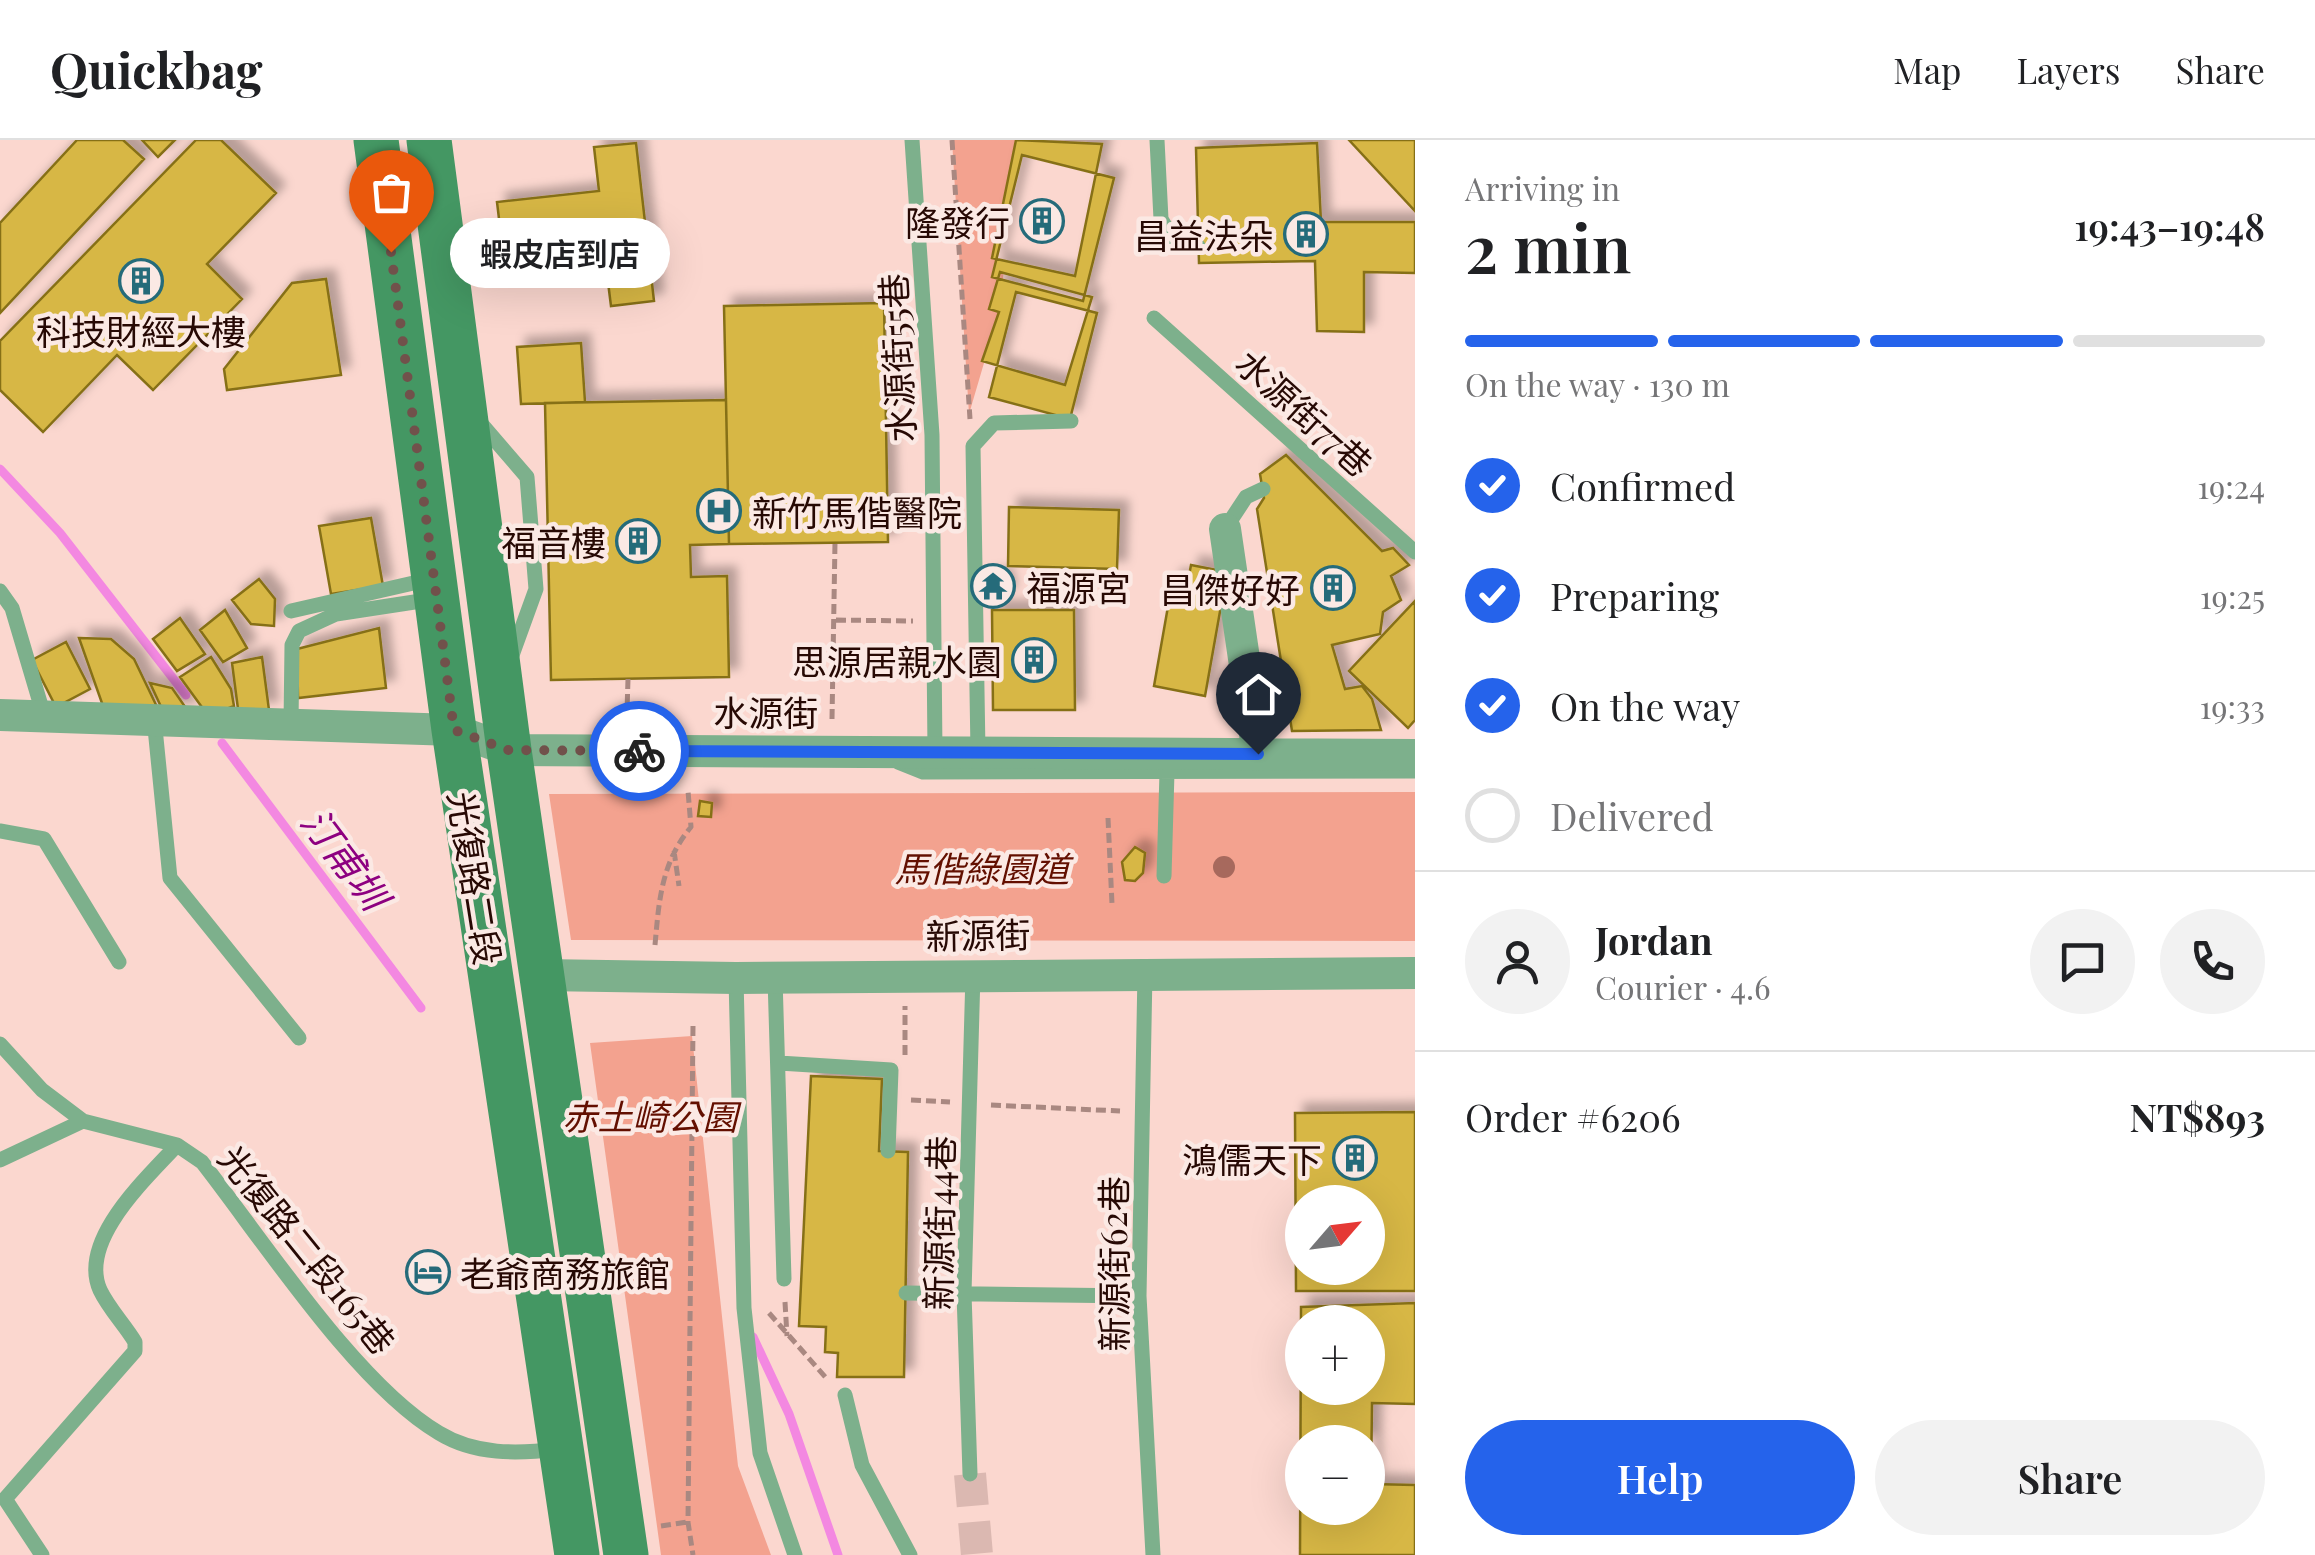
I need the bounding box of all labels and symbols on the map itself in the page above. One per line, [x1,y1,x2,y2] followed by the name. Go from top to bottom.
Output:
[349,150,434,253] pin
[905,198,1010,245] place label: 隆發行
[1019,198,1065,244] building icon: 隆發行
[1134,211,1274,258] place label: 昌益法朵
[1283,211,1329,257] building icon: 昌益法朵
[451,217,671,287] callout: 蝦皮店到店
[118,258,164,304] building icon: 科技財經大樓
[868,272,924,444] street label: 水源街55巷
[36,307,246,354] place label: 科技財經大樓
[1227,338,1383,486] street label: 水源街77巷
[696,488,742,534] hospital icon: 新竹馬偕醫院
[752,488,962,535] place label: 新竹馬偕醫院
[501,518,606,565] place label: 福音樓
[615,518,661,564] building icon: 福音樓
[970,563,1016,609] temple icon: 福源宮
[1026,563,1131,610] place label: 福源宮
[1160,565,1300,612] place label: 昌傑好好
[1310,565,1356,611] building icon: 昌傑好好
[792,637,1002,684] place label: 思源居親水園
[1011,637,1057,683] building icon: 思源居親水園
[1216,652,1301,755] pin
[713,688,819,735] street label: 水源街
[589,701,689,801] courier
[439,788,513,968] street label: 光復路二段
[291,797,404,923] water label: 汀甫圳
[894,844,1074,891] park label: 馬偕綠園道
[925,910,1031,958] street label: 新源街
[562,1092,742,1139] park label: 赤土崎公園
[209,1135,407,1363] street label: 光復路二段165巷
[913,1135,963,1311] street label: 新源街44巷
[1182,1135,1322,1182] place label: 鴻儒天下
[1332,1135,1378,1181] building icon: 鴻儒天下
[1089,1177,1136,1351] street label: 新源街62巷
[1285,1185,1385,1285] north arrow
[405,1249,451,1295] hotel icon: 老爺商務旅館
[460,1249,670,1296] place label: 老爺商務旅館

